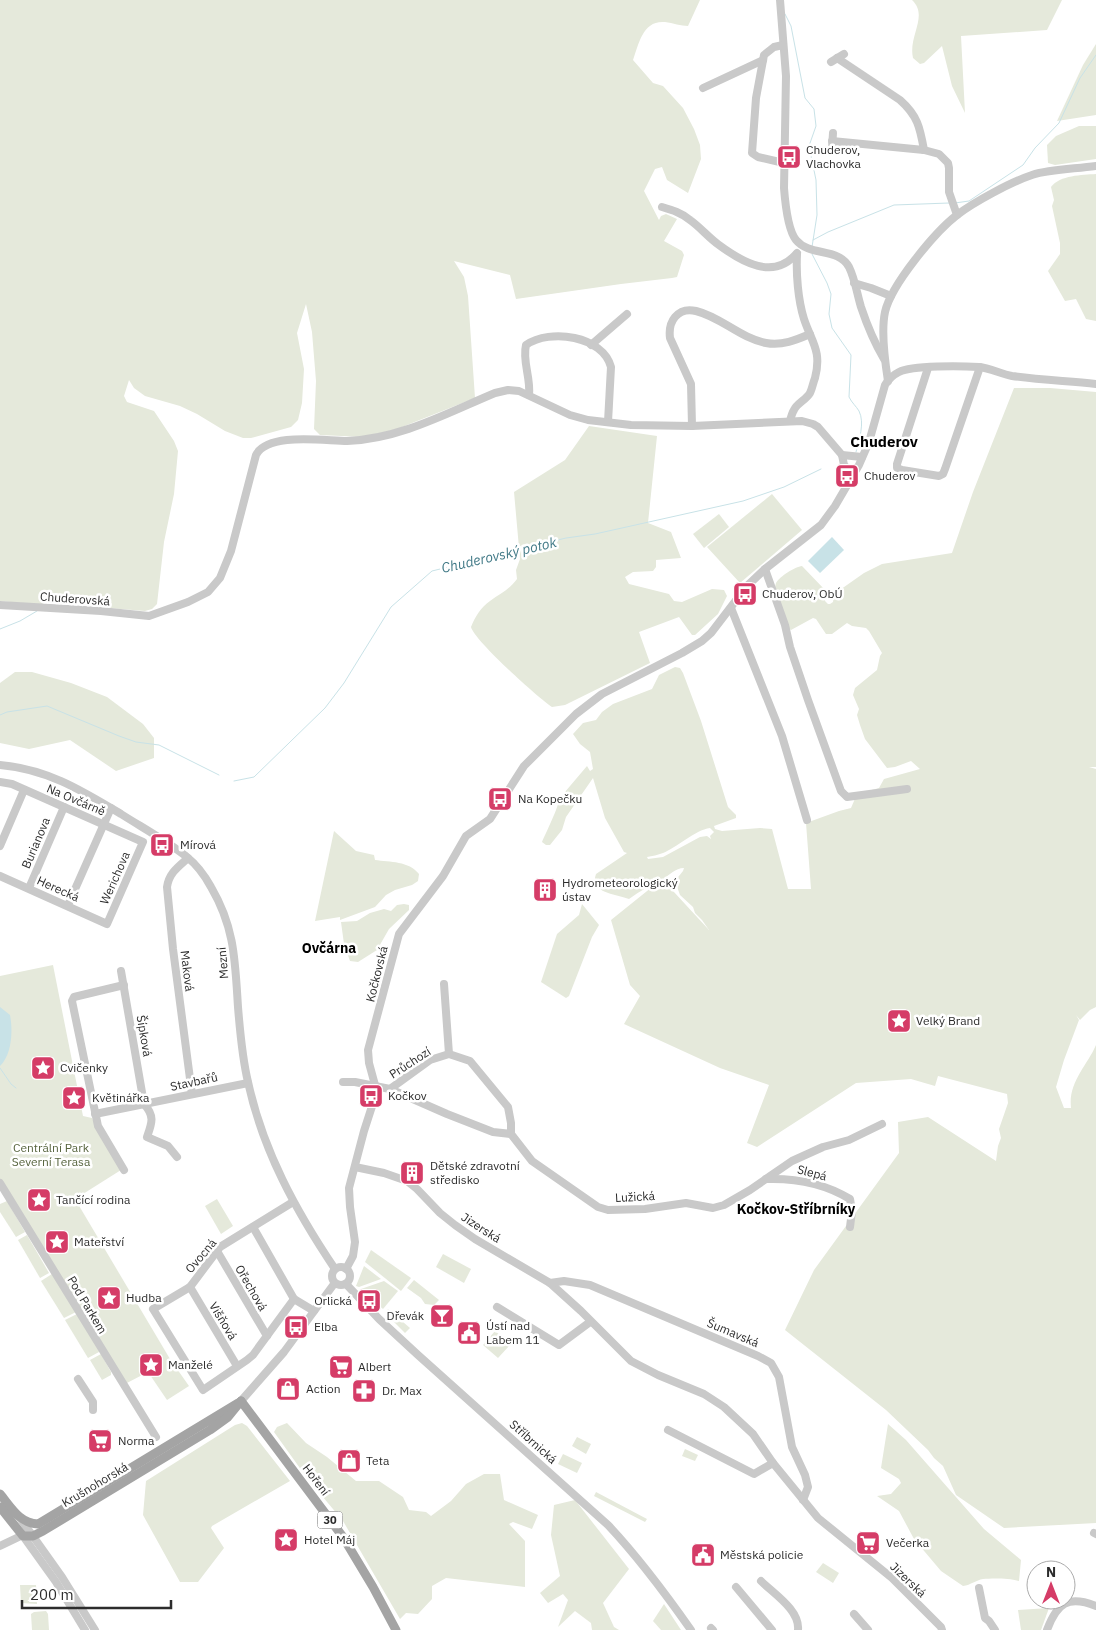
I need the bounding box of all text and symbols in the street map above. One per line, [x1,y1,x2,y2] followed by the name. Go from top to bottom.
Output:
[806,142,862,171] place label: Chuderov, Vlachovka
[776,144,802,170] bus stop icon: Chuderov, Vlachovka
[850,432,918,451] district label: Chuderov
[834,463,860,489] bus stop icon: Chuderov
[864,468,916,483] place label: Chuderov
[440,533,559,577] water label: Chuderovský potok
[732,581,758,607] bus stop icon: Chuderov, ObÚ
[762,586,843,601] place label: Chuderov, ObÚ
[40,589,111,608] street label: Chuderovská
[45,780,108,819] street label: Na Ovčárně
[487,786,513,812] bus stop icon: Na Kopečku
[518,791,582,806] place label: Na Kopečku
[18,814,53,871] street label: Burianova
[149,832,175,858] bus stop icon: Mírová
[180,837,217,852] place label: Mírová
[96,849,133,907] street label: Werichova
[35,873,82,905] street label: Herecká
[562,875,678,904] place label: Hydrometeorologický ústav
[532,877,558,903] building icon: Hydrometeorologický ústav
[302,939,356,957] district label: Ovčárna
[362,944,391,1003] street label: Kočkovská
[214,947,231,979] street label: Mezní
[178,950,198,993] street label: Maková
[886,1008,912,1034] place icon: Velký Brand
[916,1013,980,1028] place label: Velký Brand
[133,1014,156,1058] street label: Šípková
[386,1044,433,1082] street label: Průchozí
[30,1055,56,1081] place icon: Cvičenky
[60,1060,108,1075] place label: Cvičenky
[169,1069,219,1094] street label: Stavbařů
[358,1083,384,1109] bus stop icon: Kočkov
[61,1085,87,1111] place icon: Květinářka
[388,1088,427,1103] place label: Kočkov
[92,1090,150,1105] place label: Květinářka
[12,1140,91,1169] park label: Centrální Park Severní Terasa
[430,1158,520,1187] place label: Dětské zdravotní středisko
[399,1160,425,1186] building icon: Dětské zdravotní středisko
[796,1161,829,1184] street label: Slepá
[26,1187,52,1213] place icon: Tančící rodina
[615,1188,656,1205] street label: Lužická
[56,1192,131,1207] place label: Tančící rodina
[737,1200,856,1218] district label: Kočkov-Stříbrníky
[459,1209,504,1246] street label: Jizerská
[44,1229,70,1255] place icon: Mateřství
[74,1234,124,1249] place label: Mateřství
[182,1235,220,1276] street label: Ovocná
[232,1262,271,1314] street label: Ořechová
[64,1273,111,1336] street label: Pod Parkem
[96,1285,122,1311] place icon: Hudba
[356,1288,382,1314] bus stop icon: Orlická
[126,1290,162,1305] place label: Hudba
[314,1293,353,1308] place label: Orlická
[206,1299,241,1343] street label: Višňová
[429,1303,455,1329] bar icon: Dřevák
[387,1308,425,1323] place label: Dřevák
[283,1314,309,1340] bus stop icon: Elba
[705,1315,762,1350] street label: Šumavská
[486,1318,540,1347] place label: Ústí nad Labem 11
[314,1319,338,1334] place label: Elba
[456,1320,482,1346] public building icon: Ústí nad Labem 11
[138,1352,164,1378] place icon: Manželé
[328,1354,354,1380] supermarket icon: Albert
[168,1357,213,1372] place label: Manželé
[358,1359,391,1374] place label: Albert
[275,1376,301,1402] shop icon: Action
[351,1378,377,1404] pharmacy icon: Dr. Max
[306,1381,340,1396] place label: Action
[382,1383,422,1398] place label: Dr. Max
[507,1416,561,1467] street label: Stříbrnická
[87,1428,113,1454] supermarket icon: Norma
[118,1433,155,1448] place label: Norma
[336,1448,362,1474] shop icon: Teta
[366,1453,390,1468] place label: Teta
[59,1459,131,1510] street label: Krušnohorská
[300,1461,333,1499] street label: Hoření
[318,1512,342,1528] road number: 30
[273,1527,299,1553] place icon: Hotel Máj
[855,1530,881,1556] supermarket icon: Večerka
[304,1532,355,1547] place label: Hotel Máj
[886,1535,930,1550] place label: Večerka
[690,1542,716,1568] public building icon: Městská policie
[720,1547,804,1562] place label: Městská policie
[887,1559,930,1601] street label: Jizerská
[1026,1560,1076,1610] north arrow
[1046,1563,1056,1581] text: N
[22,1578,171,1610] scale bar
[30,1585,74,1604] text: 200 m

